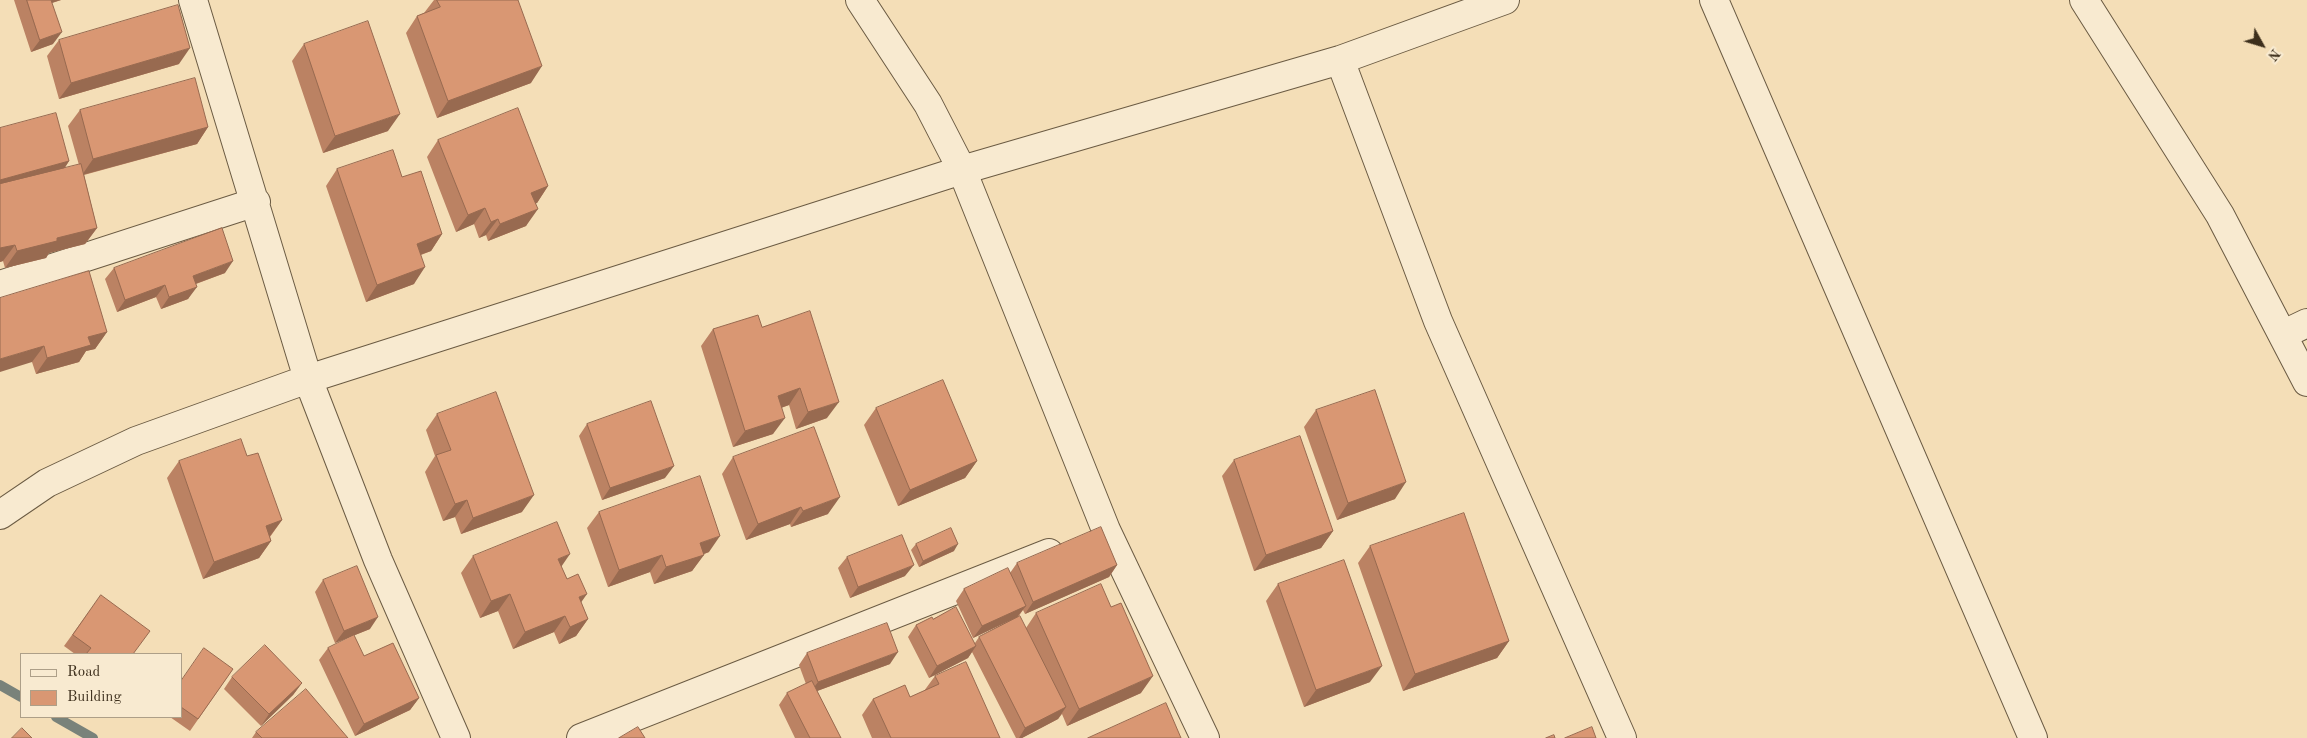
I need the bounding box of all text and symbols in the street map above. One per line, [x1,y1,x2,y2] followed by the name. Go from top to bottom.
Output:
[2237,20,2287,70] north arrow
[2265,46,2282,63] text: N
[20,653,182,718] legend
[67,665,100,680] text: Road
[67,690,122,705] text: Building

